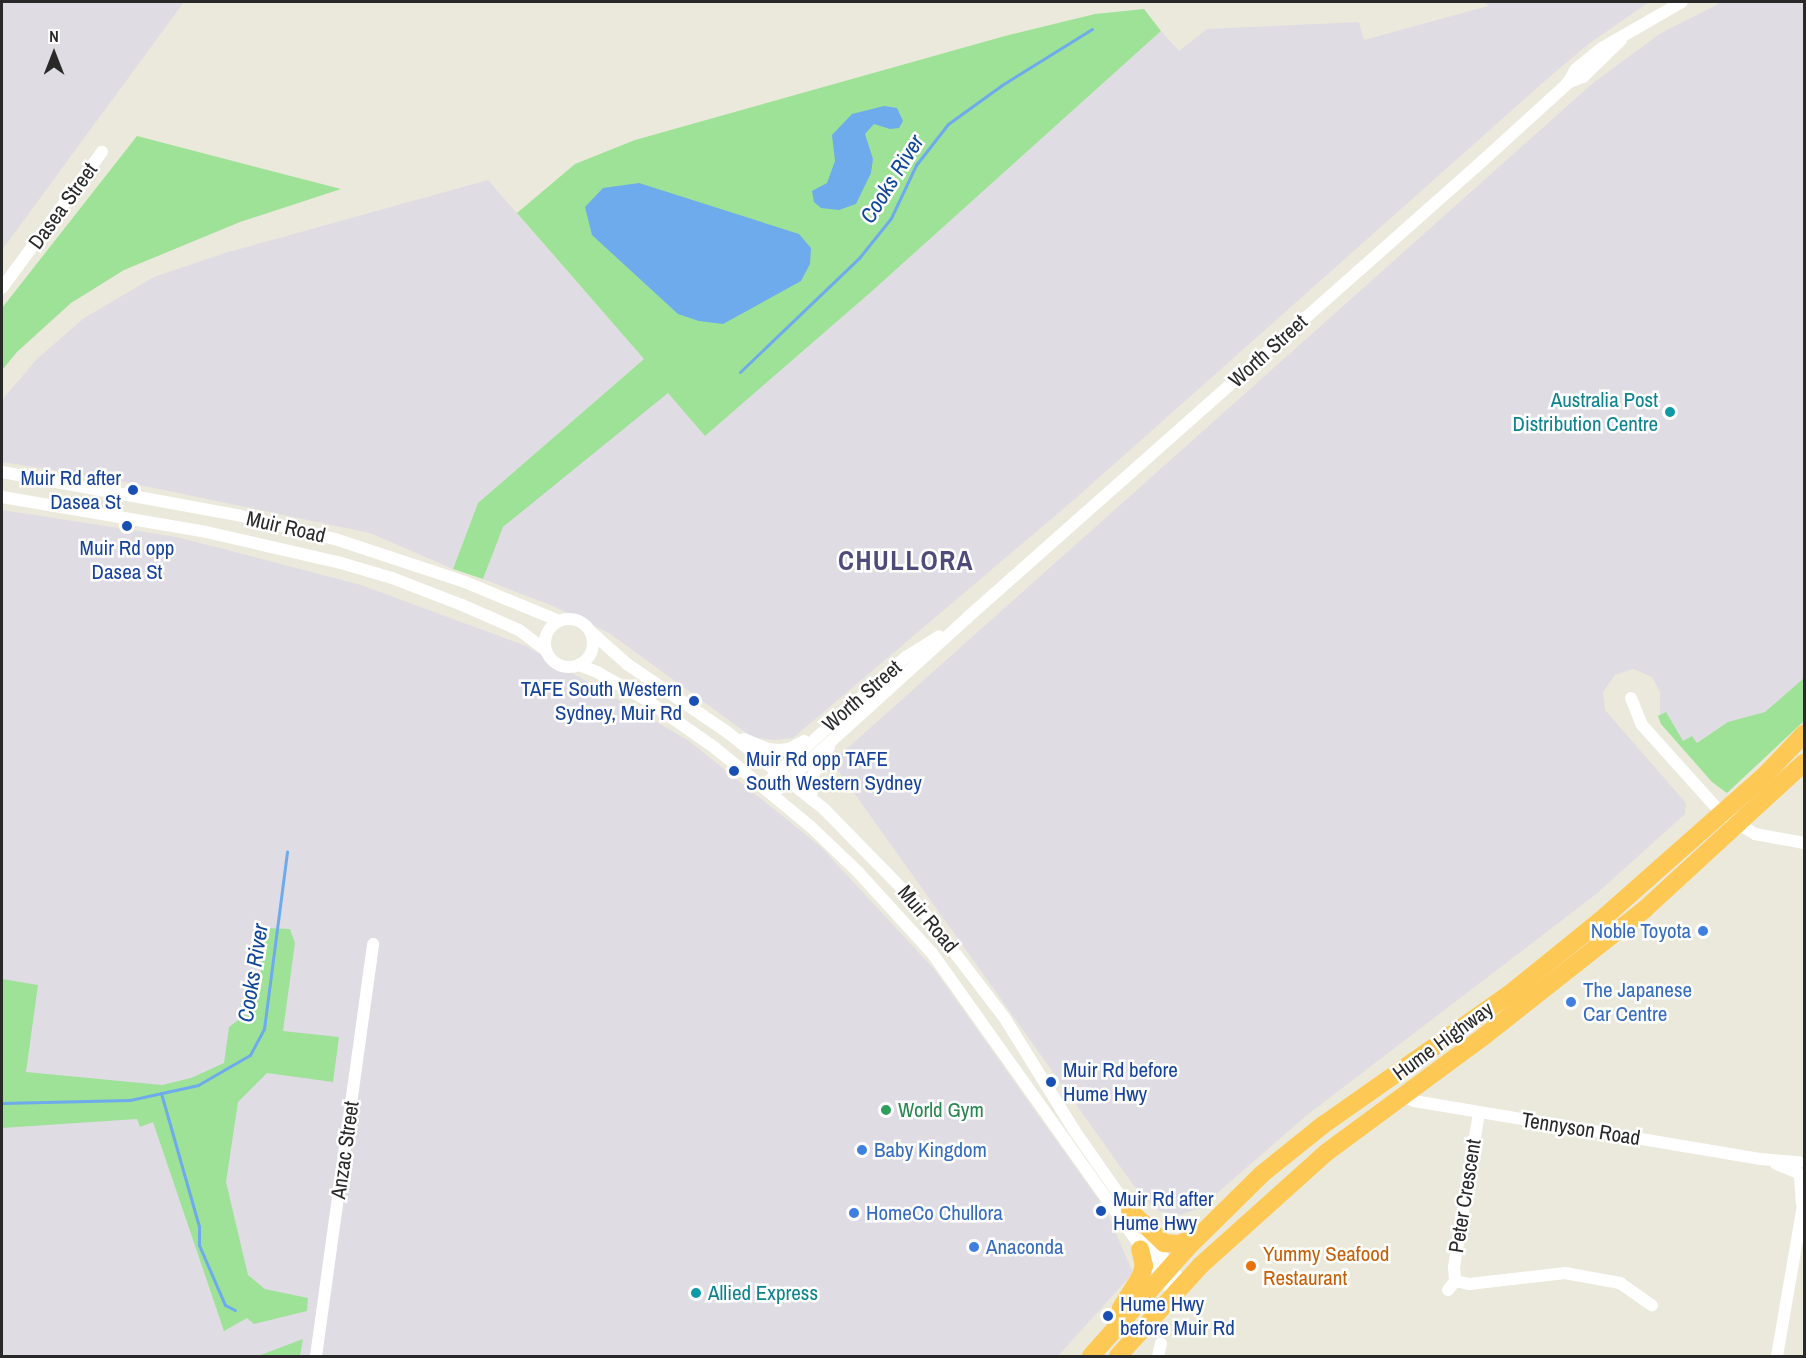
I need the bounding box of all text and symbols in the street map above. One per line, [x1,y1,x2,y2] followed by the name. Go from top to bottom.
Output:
[24,24,84,84] north arrow
[49,25,59,47] text: N
[855,130,929,228] water label: Cooks River
[23,158,103,254] street label: Dasea Street
[1224,309,1312,393] street label: Worth Street
[1513,387,1658,437] place label: Australia Post Distribution Centre
[1663,405,1677,419] marker: Australia Post Distribution Centre
[21,465,121,515] place label: Muir Rd after Dasea St
[126,483,140,497] marker: Muir Rd after Dasea St
[244,506,328,548] street label: Muir Road
[120,519,134,533] marker: Muir Rd opp Dasea St
[80,535,174,585] place label: Muir Rd opp Dasea St
[838,545,974,577] district label: CHULLORA
[817,655,907,737] street label: Worth Street
[521,676,682,726] place label: TAFE South Western Sydney, Muir Rd
[687,694,701,708] marker: TAFE South Western Sydney, Muir Rd
[746,746,922,796] place label: Muir Rd opp TAFE South Western Sydney
[727,764,741,778] marker: Muir Rd opp TAFE South Western Sydney
[893,880,963,958] street label: Muir Road
[1590,918,1691,944] place label: Noble Toyota
[232,922,274,1024] water label: Cooks River
[1696,924,1710,938] marker: Noble Toyota
[1583,977,1692,1027] place label: The Japanese Car Centre
[1564,995,1578,1009] marker: The Japanese Car Centre
[1388,996,1498,1086] street label: Hume Highway
[1063,1057,1178,1107] place label: Muir Rd before Hume Hwy
[1044,1075,1058,1089] marker: Muir Rd before Hume Hwy
[898,1097,984,1123] place label: World Gym
[326,1099,364,1201] street label: Anzac Street
[879,1103,893,1117] marker: World Gym
[1520,1107,1642,1151] street label: Tennyson Road
[874,1137,987,1163] place label: Baby Kingdom
[1444,1137,1486,1255] street label: Peter Crescent
[855,1143,869,1157] marker: Baby Kingdom
[1113,1186,1213,1236] place label: Muir Rd after Hume Hwy
[866,1200,1003,1226] place label: HomeCo Chullora
[1094,1204,1108,1218] marker: Muir Rd after Hume Hwy
[847,1206,861,1220] marker: HomeCo Chullora
[986,1234,1064,1260] place label: Anaconda
[967,1240,981,1254] marker: Anaconda
[1263,1241,1389,1291] place label: Yummy Seafood Restaurant
[1244,1259,1258,1273] marker: Yummy Seafood Restaurant
[708,1280,818,1306] place label: Allied Express
[689,1286,703,1300] marker: Allied Express
[1120,1291,1235,1341] place label: Hume Hwy before Muir Rd
[1101,1309,1115,1323] marker: Hume Hwy before Muir Rd

